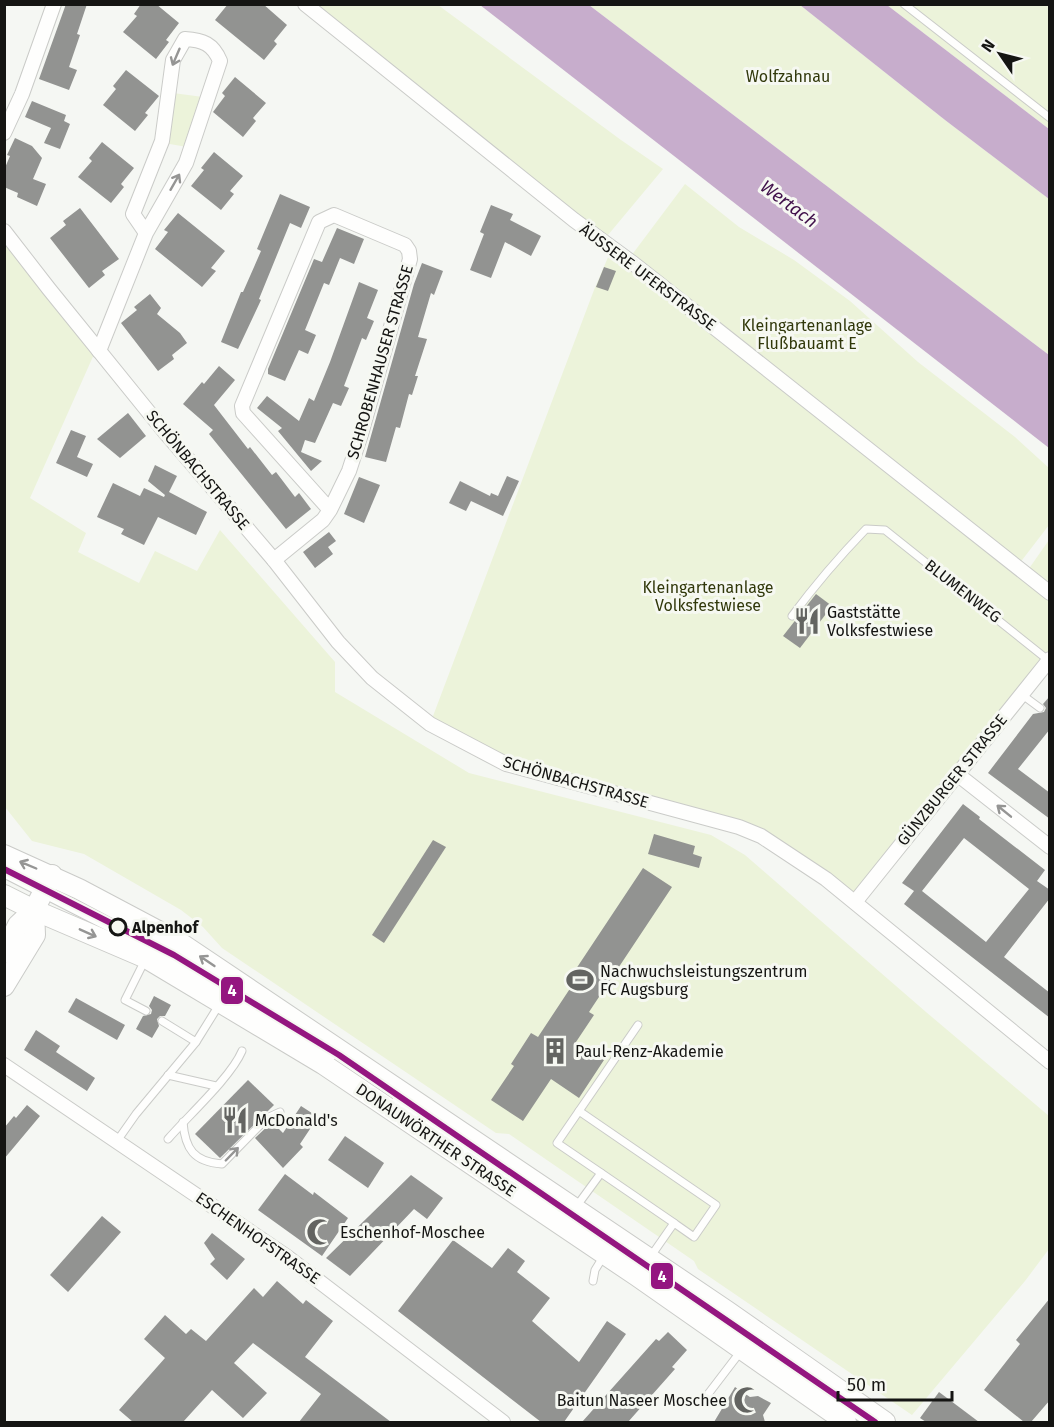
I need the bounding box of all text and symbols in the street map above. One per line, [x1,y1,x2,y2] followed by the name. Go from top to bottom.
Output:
[970,24,1030,84] north arrow
[977,36,999,55] text: N
[170,47,181,65] one-way arrow
[746,67,830,86] park label: Wolfzahnau
[170,174,181,192] one-way arrow
[756,175,822,233] water label: Wertach
[576,220,720,334] street label: ÄUSSERE UFERSTRASSE
[343,263,417,461] street label: SCHROBENHAUSER STRASSE
[741,316,873,353] park label: Kleingartenanlage Flußbauamt E
[142,406,254,534] street label: SCHÖNBACHSTRASSE
[921,555,1005,627] street label: BLUMENWEG
[642,578,774,615] park label: Kleingartenanlage Volksfestwiese
[827,603,933,640] place label: Gaststätte Volksfestwiese
[792,606,822,636] restaurant icon: Gaststätte Volksfestwiese
[893,710,1011,850] street label: GÜNZBURGER STRASSE
[501,752,651,812] street label: SCHÖNBACHSTRASSE
[996,804,1012,817] one-way arrow
[20,859,38,870] one-way arrow
[109,918,127,936] marker: Alpenhof
[131,918,199,937] place label: Alpenhof
[79,928,97,939] one-way arrow
[199,954,216,967] one-way arrow
[600,962,807,999] place label: Nachwuchsleistungszentrum FC Augsburg
[565,965,595,995] sports icon: Nachwuchsleistungszentrum FC Augsburg
[220,976,244,1005] line badge: 4
[227,981,237,1000] text: 4
[540,1036,570,1066] building icon: Paul-Renz-Akademie
[575,1042,724,1061] place label: Paul-Renz-Akademie
[353,1079,519,1201] street label: DONAUWÖRTHER STRASSE
[220,1105,250,1135] restaurant icon: McDonald's
[255,1111,338,1130] place label: McDonald's
[225,1147,239,1162] one-way arrow
[192,1188,324,1288] street label: ESCHENHOFSTRASSE
[305,1217,335,1247] mosque icon: Eschenhof-Moschee
[340,1223,485,1242] place label: Eschenhof-Moschee
[650,1262,674,1290] line badge: 4
[657,1267,667,1286] text: 4
[838,1364,952,1402] scale bar
[847,1374,886,1396] text: 50 m
[732,1385,762,1415] mosque icon: Baitun Naseer Moschee
[557,1391,727,1410] place label: Baitun Naseer Moschee

